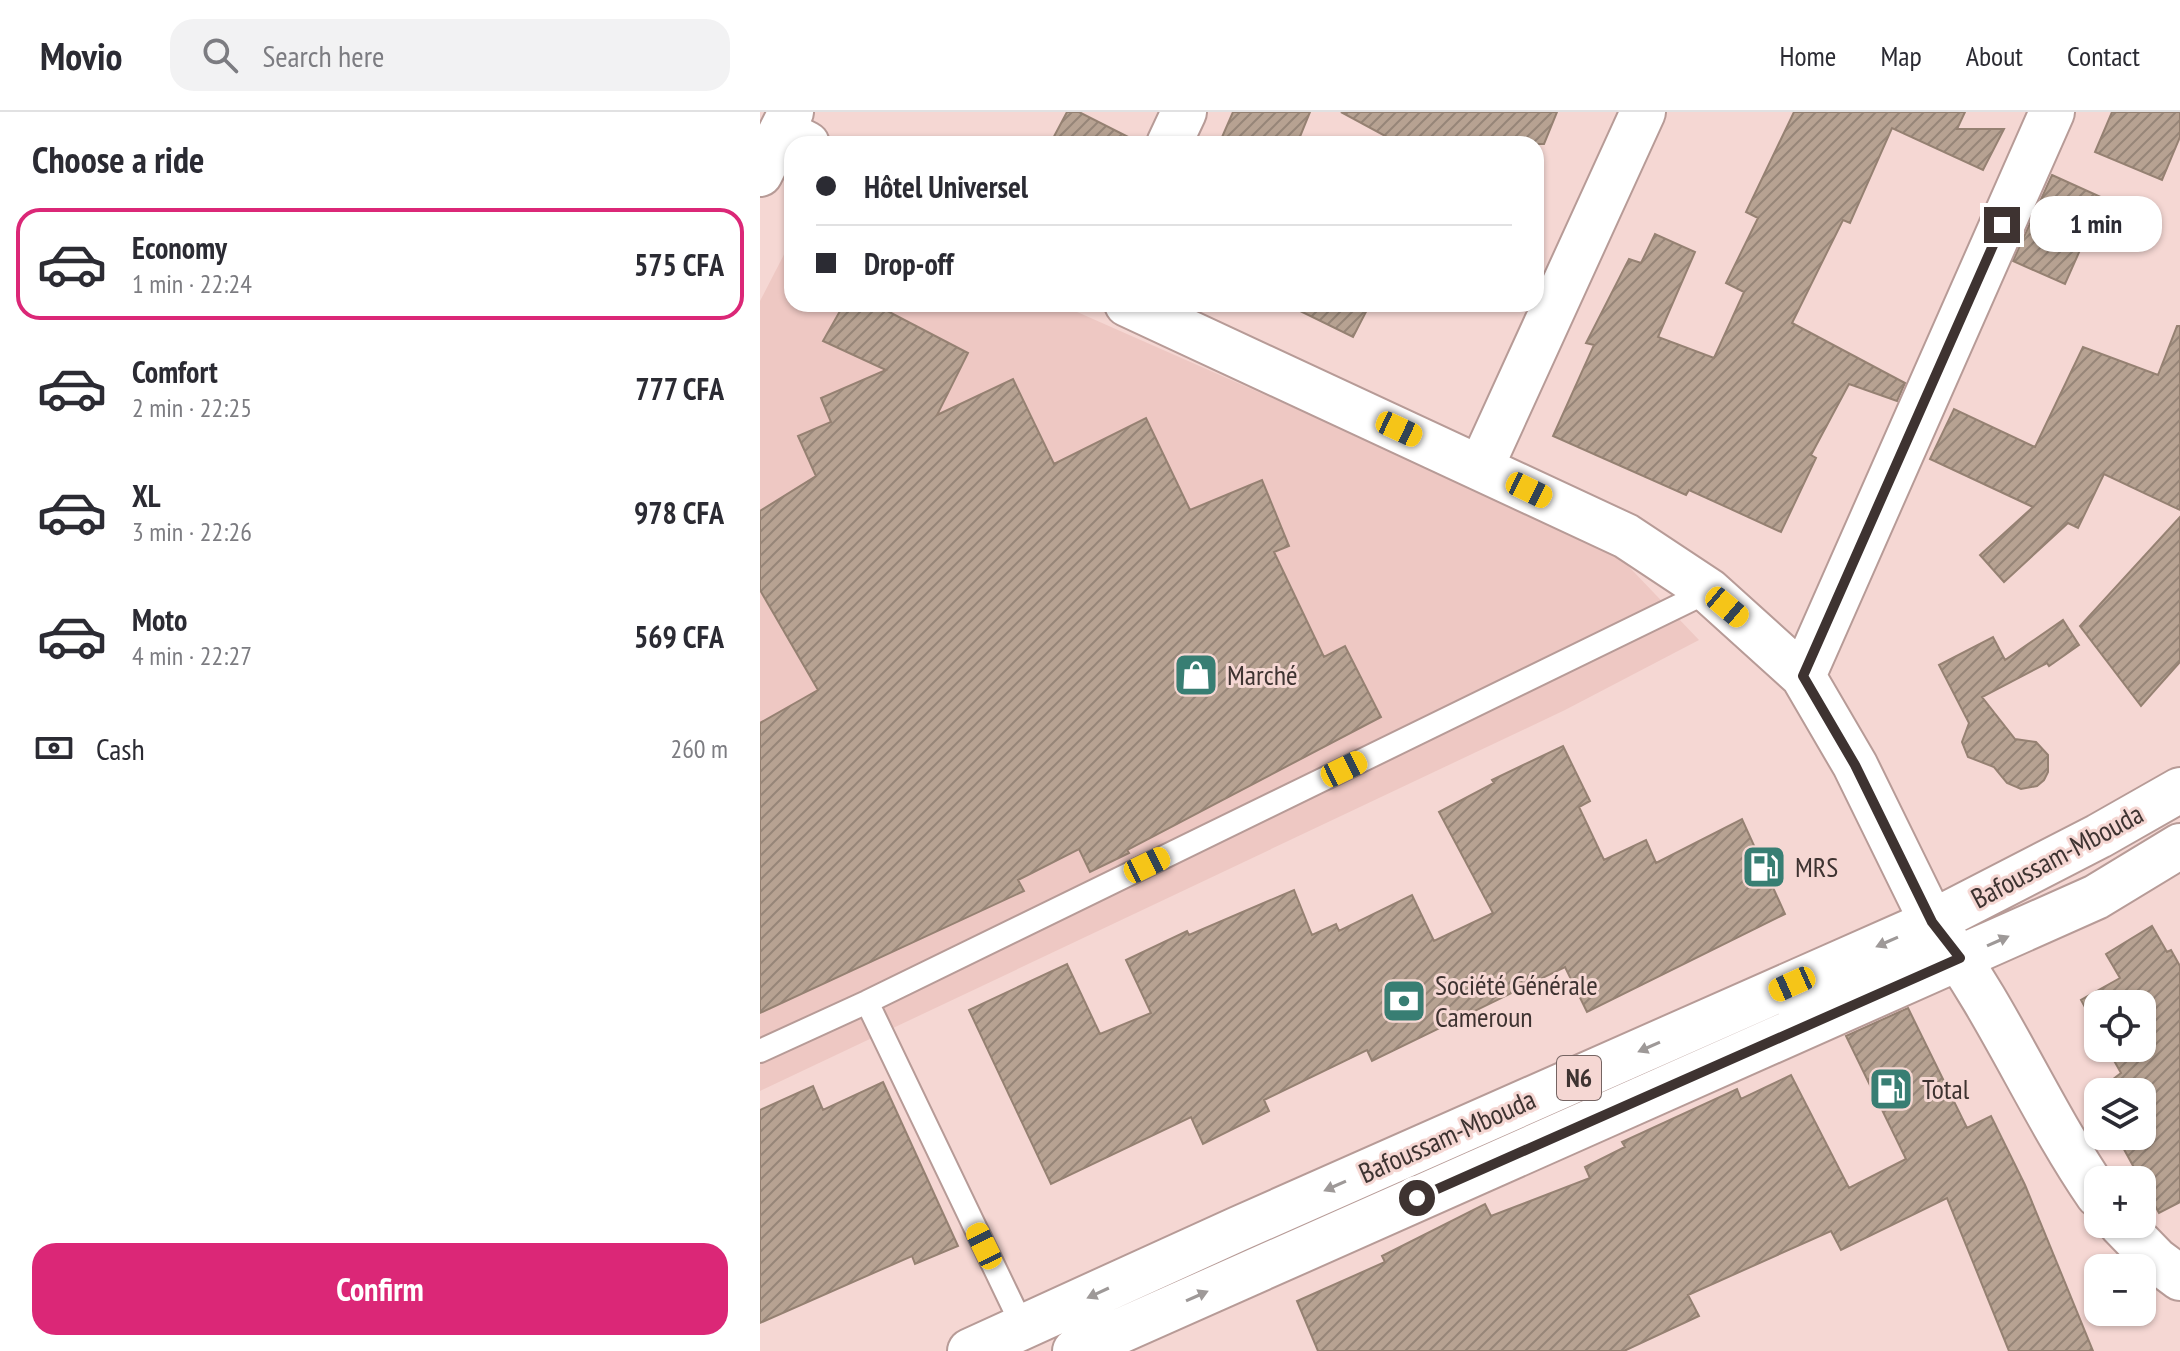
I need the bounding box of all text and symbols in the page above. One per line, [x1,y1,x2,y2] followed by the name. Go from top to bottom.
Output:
[170,19,730,91] search box
[40,31,122,80] text: Movio
[198,33,242,77] icon: search
[262,36,384,75] text: Search here
[1780,37,1836,74] text: Home
[1880,37,1922,74] text: Map
[1966,37,2023,74] text: About
[2067,37,2140,74] text: Contact
[32,136,204,183] text: Choose a ride
[864,167,1028,206] text: Hôtel Universel
[2030,197,2162,253] callout: 1 min
[1984,207,2020,243] route end
[2070,207,2122,240] text: 1 min
[36,228,108,300] icon: car
[132,228,227,267] text: Economy
[864,244,954,283] text: Drop-off
[634,245,724,284] text: 575 CFA
[132,267,252,300] text: 1 min · 22:24
[36,352,108,424] icon: car
[132,352,218,391] text: Comfort
[635,369,724,408] text: 777 CFA
[132,391,252,424] text: 2 min · 22:25
[1372,408,1426,450] car
[1502,469,1556,511] car
[36,476,108,548] icon: car
[132,476,161,515] text: XL
[634,493,724,532] text: 978 CFA
[132,515,252,548] text: 3 min · 22:26
[1701,582,1753,632] car
[36,600,108,672] icon: car
[132,600,187,639] text: Moto
[634,617,724,656] text: 569 CFA
[132,639,252,672] text: 4 min · 22:27
[1172,651,1220,699] shop icon: Marché
[1227,656,1298,693] place label: Marché
[32,726,76,770] icon: cash
[96,729,145,768] text: Cash
[670,732,728,765] text: 260 m
[1317,748,1371,790] car
[1964,795,2149,916] street label: Bafoussam-Mbouda
[1740,843,1788,891] fuel station icon: MRS
[1120,844,1174,886] car
[1795,848,1838,885] place label: MRS
[1986,934,2010,948] one-way arrow
[1875,935,1899,948] one-way arrow
[1765,963,1819,1005] car
[1435,966,1598,1035] place label: Société Générale Cameroun
[1380,977,1428,1025] bank icon: Société Générale Cameroun
[2084,990,2156,1326] map controls
[2084,990,2156,1062] button: locate
[1638,1040,1661,1054] one-way arrow
[1557,1056,1601,1100] road number: N6
[1867,1065,1915,1113] fuel station icon: Total
[1922,1070,1970,1107] place label: Total
[2084,1078,2156,1150] button: layers
[1353,1080,1541,1191] street label: Bafoussam-Mbouda
[2084,1166,2156,1238] button: +
[1323,1179,1347,1193] one-way arrow
[1399,1180,1435,1216] route start
[963,1219,1005,1273] car
[32,1243,728,1335] button: Confirm
[2084,1254,2156,1326] button: −
[1086,1286,1109,1300] one-way arrow
[1186,1290,1209,1303] one-way arrow

